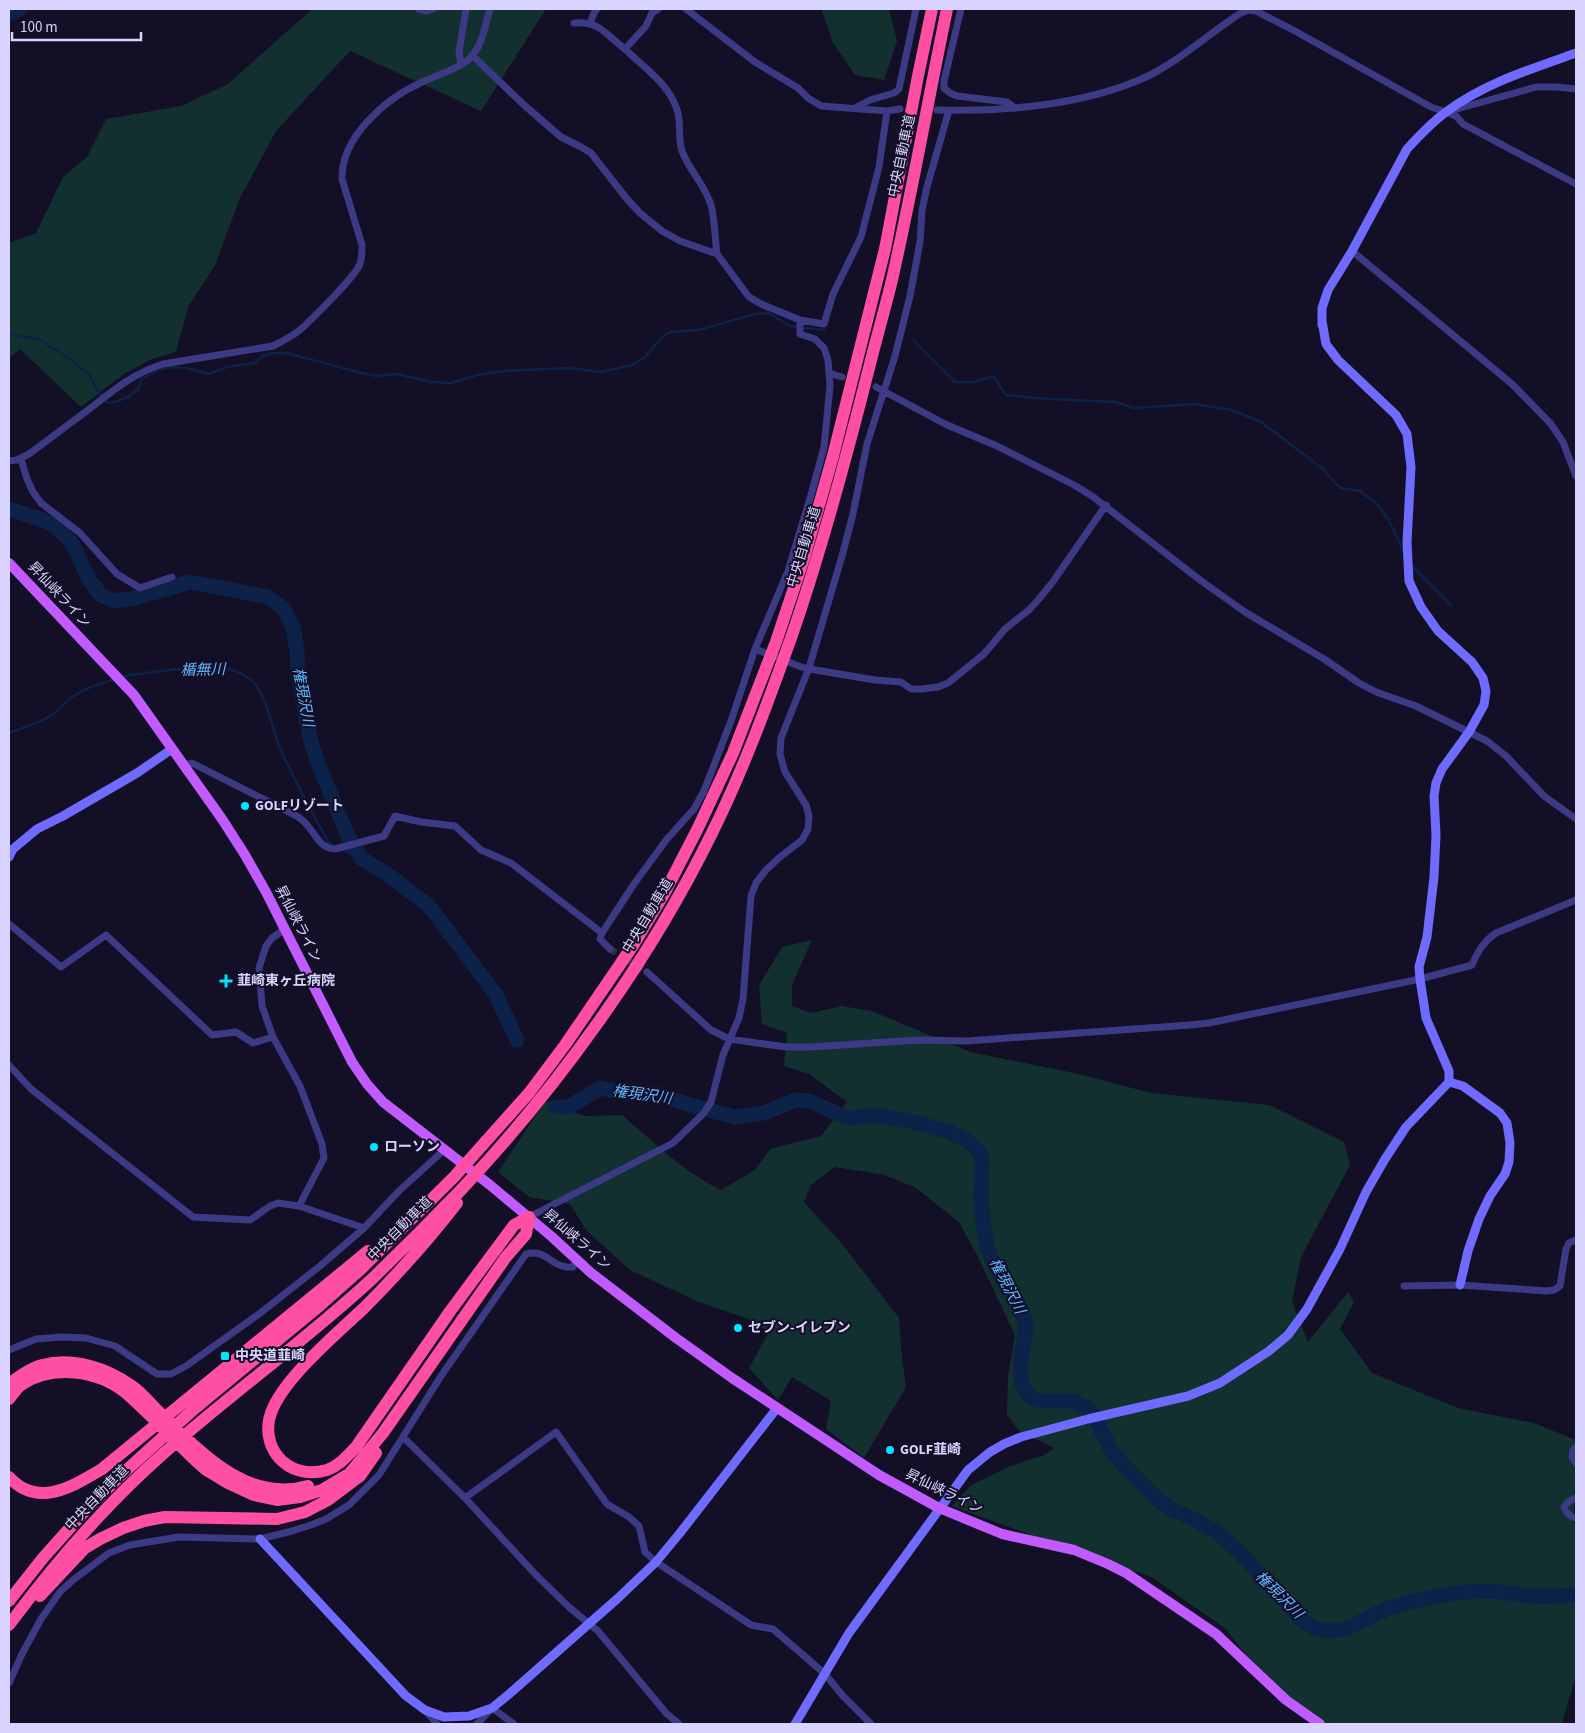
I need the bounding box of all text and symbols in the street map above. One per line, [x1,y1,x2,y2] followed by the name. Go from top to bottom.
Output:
[12,10,141,42] scale bar
[20,17,58,38] text: 100 m
[883,113,921,199] street label: 中央自動車道
[782,504,826,590] street label: 中央自動車道
[23,557,95,633] street label: 昇仙峡ライン
[180,659,228,681] water label: 楯無川
[287,666,319,730] water label: 権現沢川
[255,796,344,816] place label: GOLFリゾート
[239,800,251,812] marker: GOLFリゾート
[618,875,678,957] street label: 中央自動車道
[270,882,326,966] street label: 昇仙峡ライン
[237,971,335,991] place label: 韮崎東ヶ丘病院
[219,974,233,988] marker: 韮崎東ヶ丘病院
[611,1080,675,1110] water label: 権現沢川
[384,1137,440,1157] place label: ローソン
[368,1141,380,1153] marker: ローソン
[363,1192,437,1266] street label: 中央自動車道
[539,1205,615,1275] street label: 昇仙峡ライン
[984,1254,1031,1319] water label: 権現沢川
[748,1318,851,1338] place label: セブン-イレブン
[732,1322,744,1334] marker: セブン-イレブン
[235,1346,305,1366] place label: 中央道韮崎
[219,1350,231,1362] marker: 中央道韮崎
[900,1440,961,1460] place label: GOLF韮崎
[884,1444,896,1456] marker: GOLF韮崎
[61,1461,133,1535] street label: 中央自動車道
[902,1465,986,1519] street label: 昇仙峡ライン
[1250,1566,1309,1625] water label: 権現沢川

